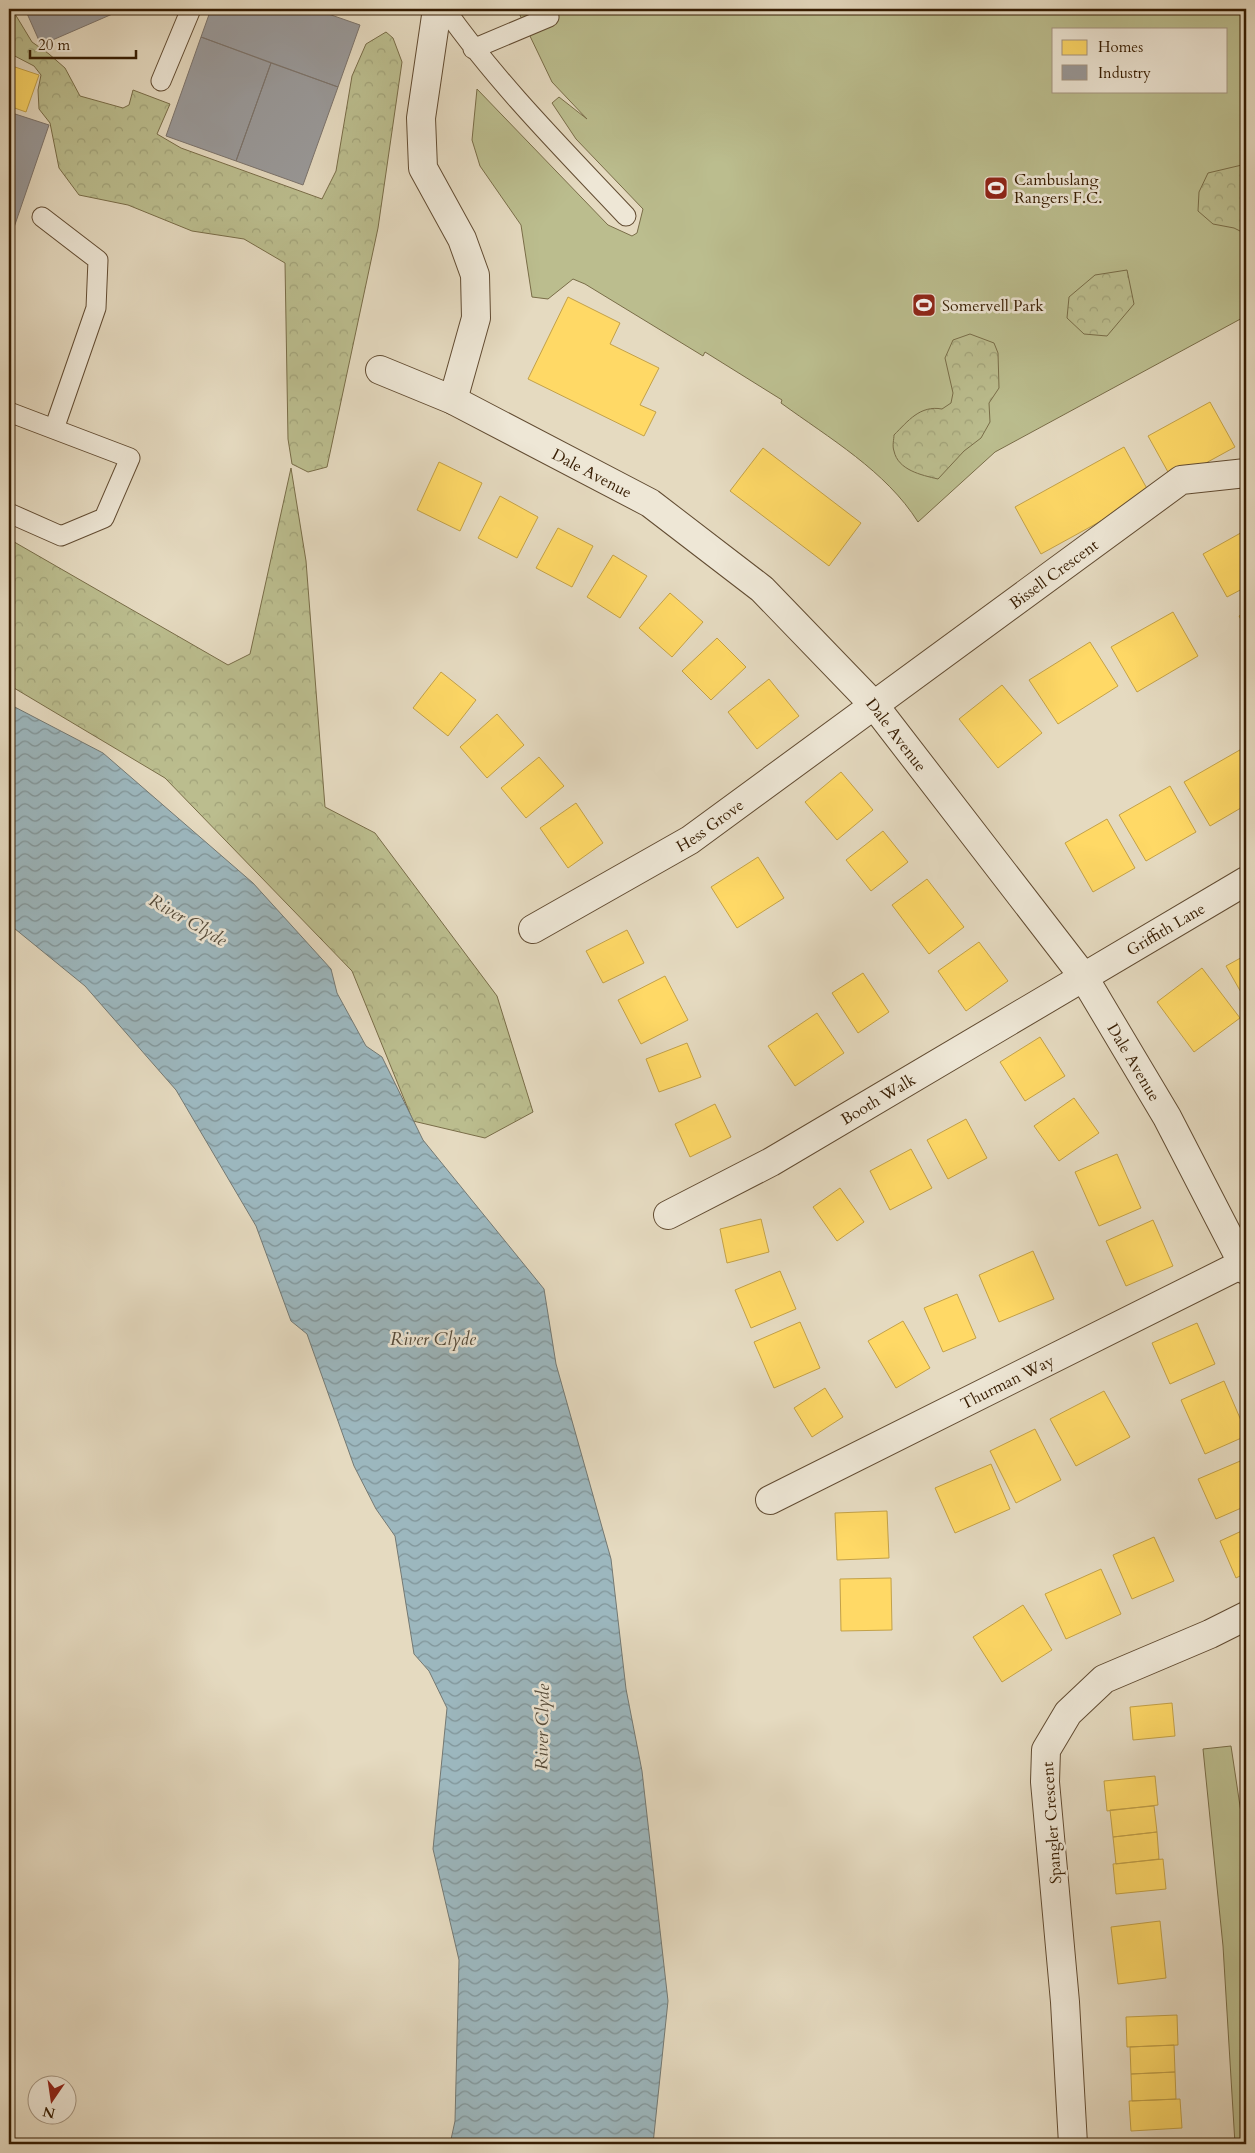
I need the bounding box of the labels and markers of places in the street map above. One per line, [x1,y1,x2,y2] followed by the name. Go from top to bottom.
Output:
[1014,169,1102,209] place label: Cambuslang Rangers F.C.
[983,175,1009,201] sports icon: Cambuslang Rangers F.C.
[911,292,937,318] sports icon: Somervell Park
[942,295,1044,317] place label: Somervell Park

